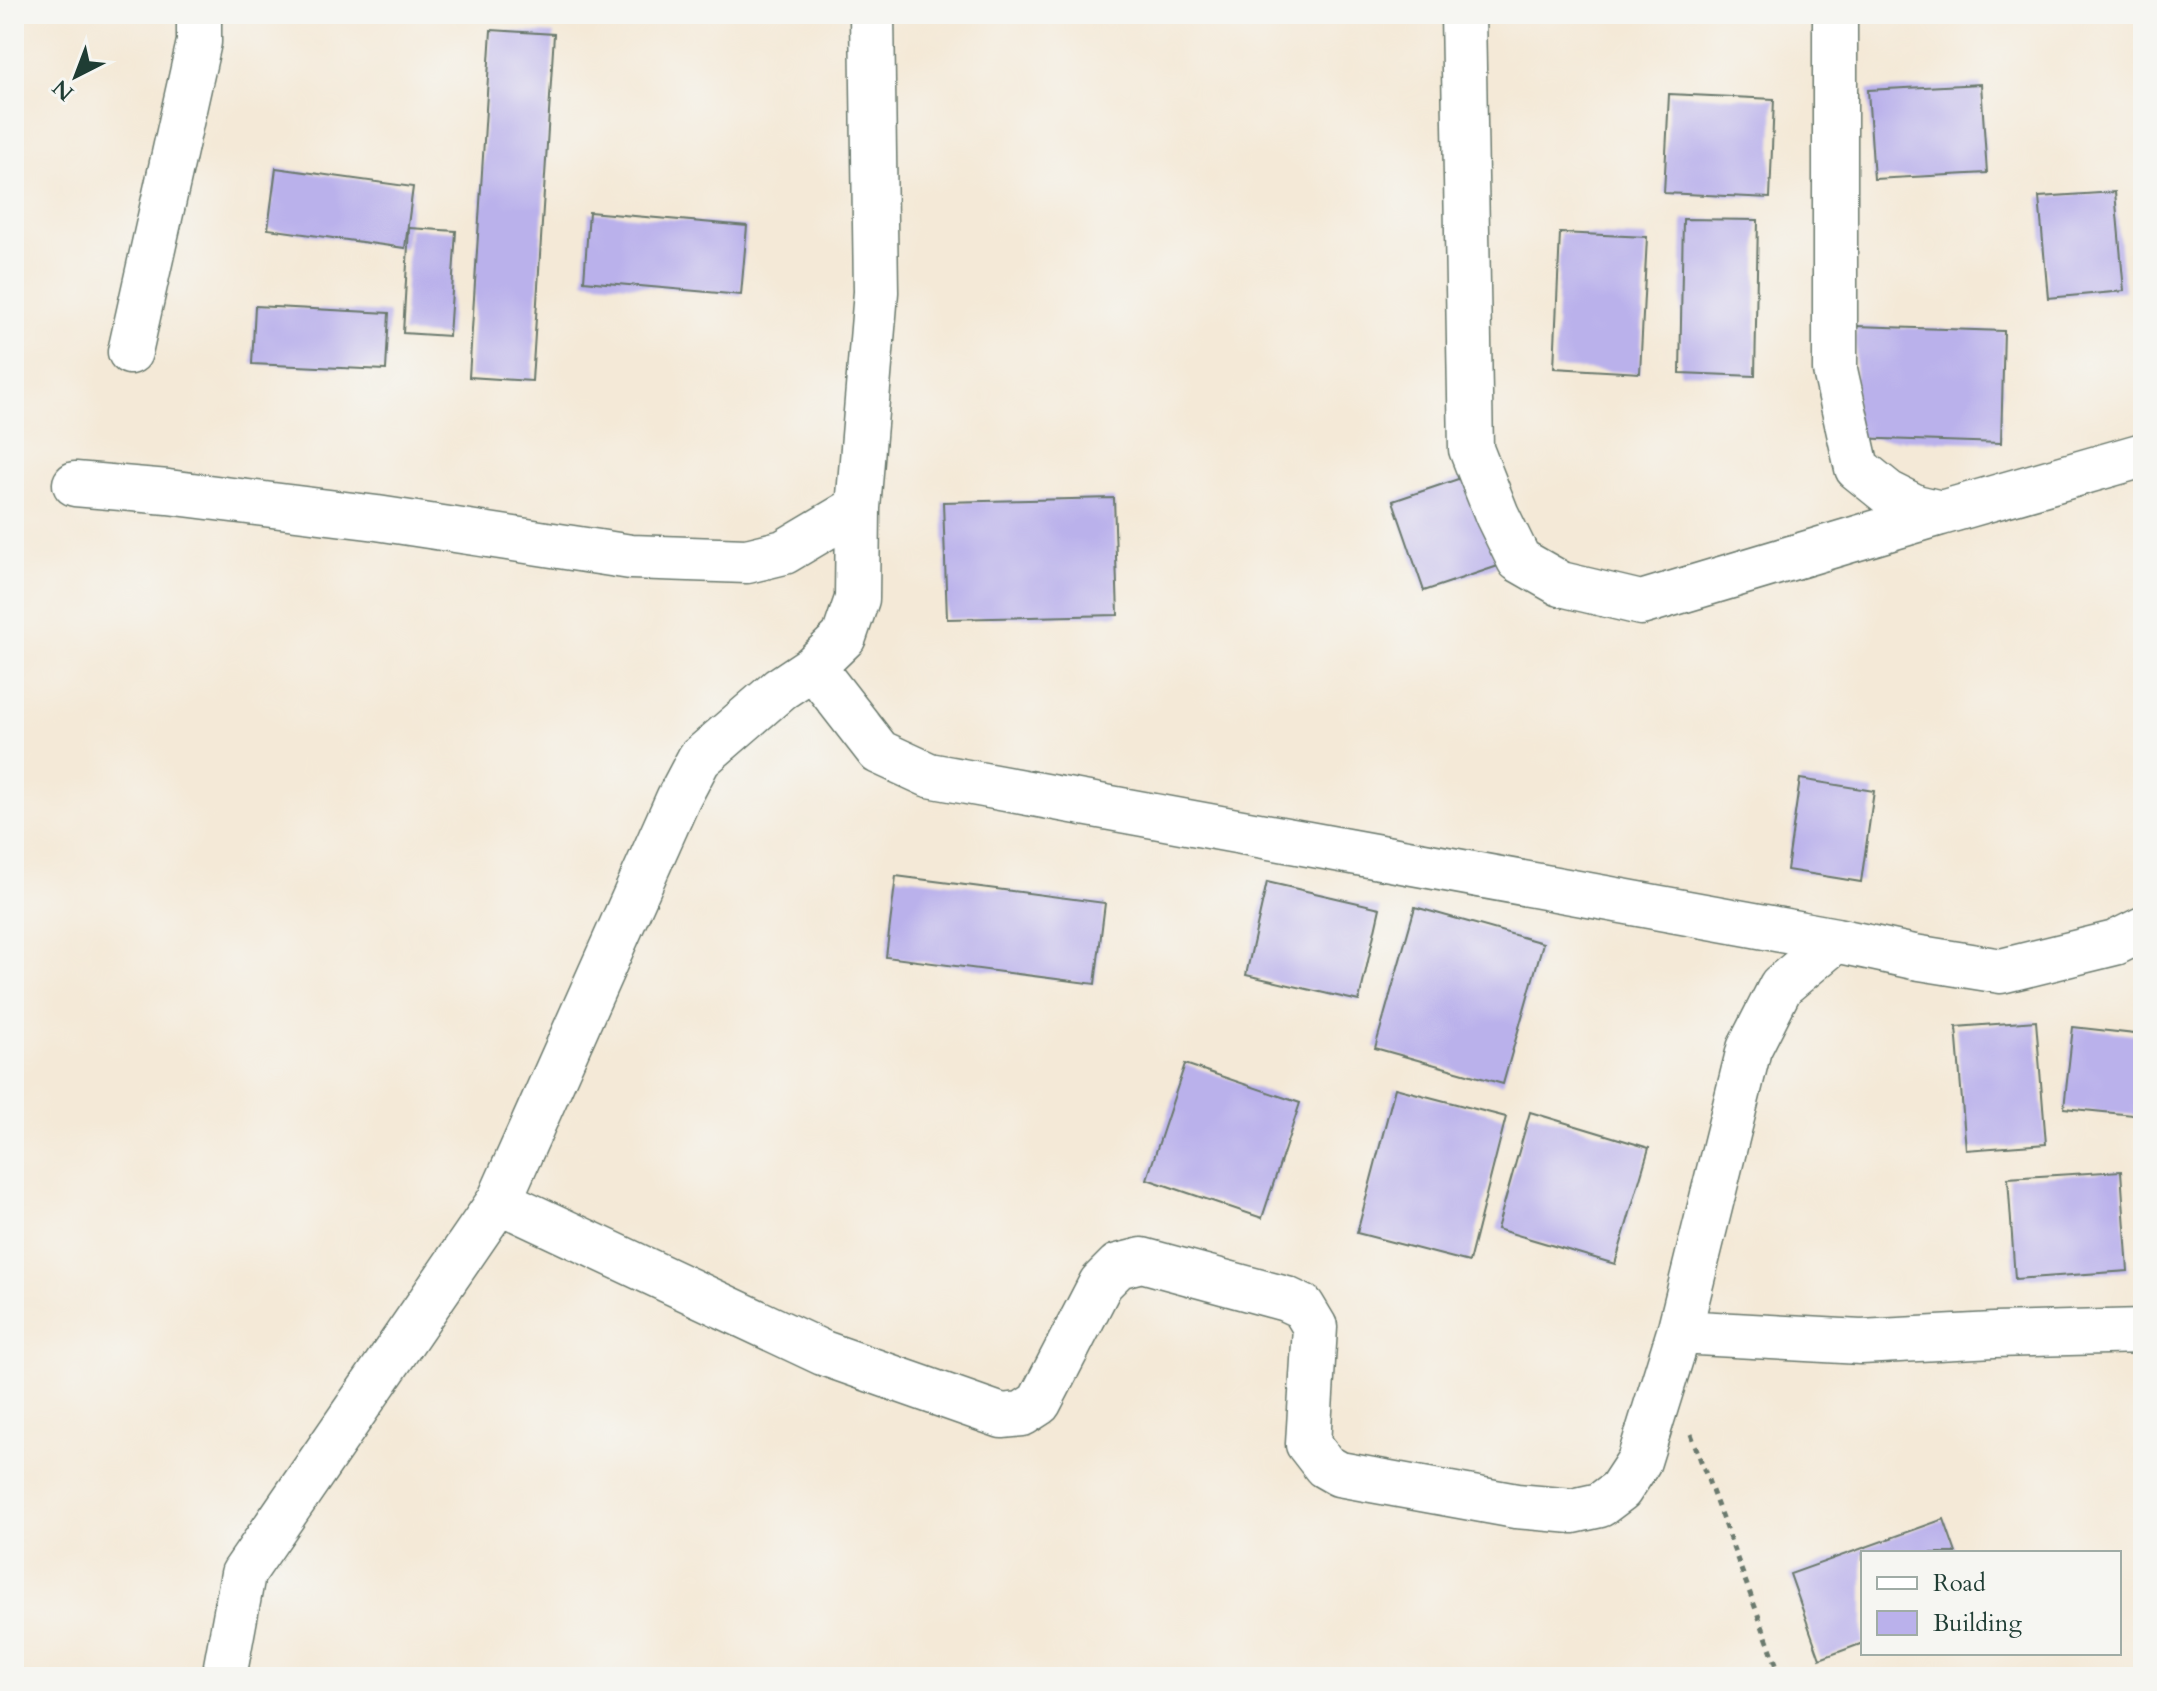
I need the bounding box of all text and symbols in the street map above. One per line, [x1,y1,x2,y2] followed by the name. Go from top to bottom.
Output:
[36,36,116,116] north arrow
[46,73,80,108] text: N
[1861,1551,2121,1655] legend
[1933,1567,1986,1600] text: Road
[1933,1607,2023,1640] text: Building

